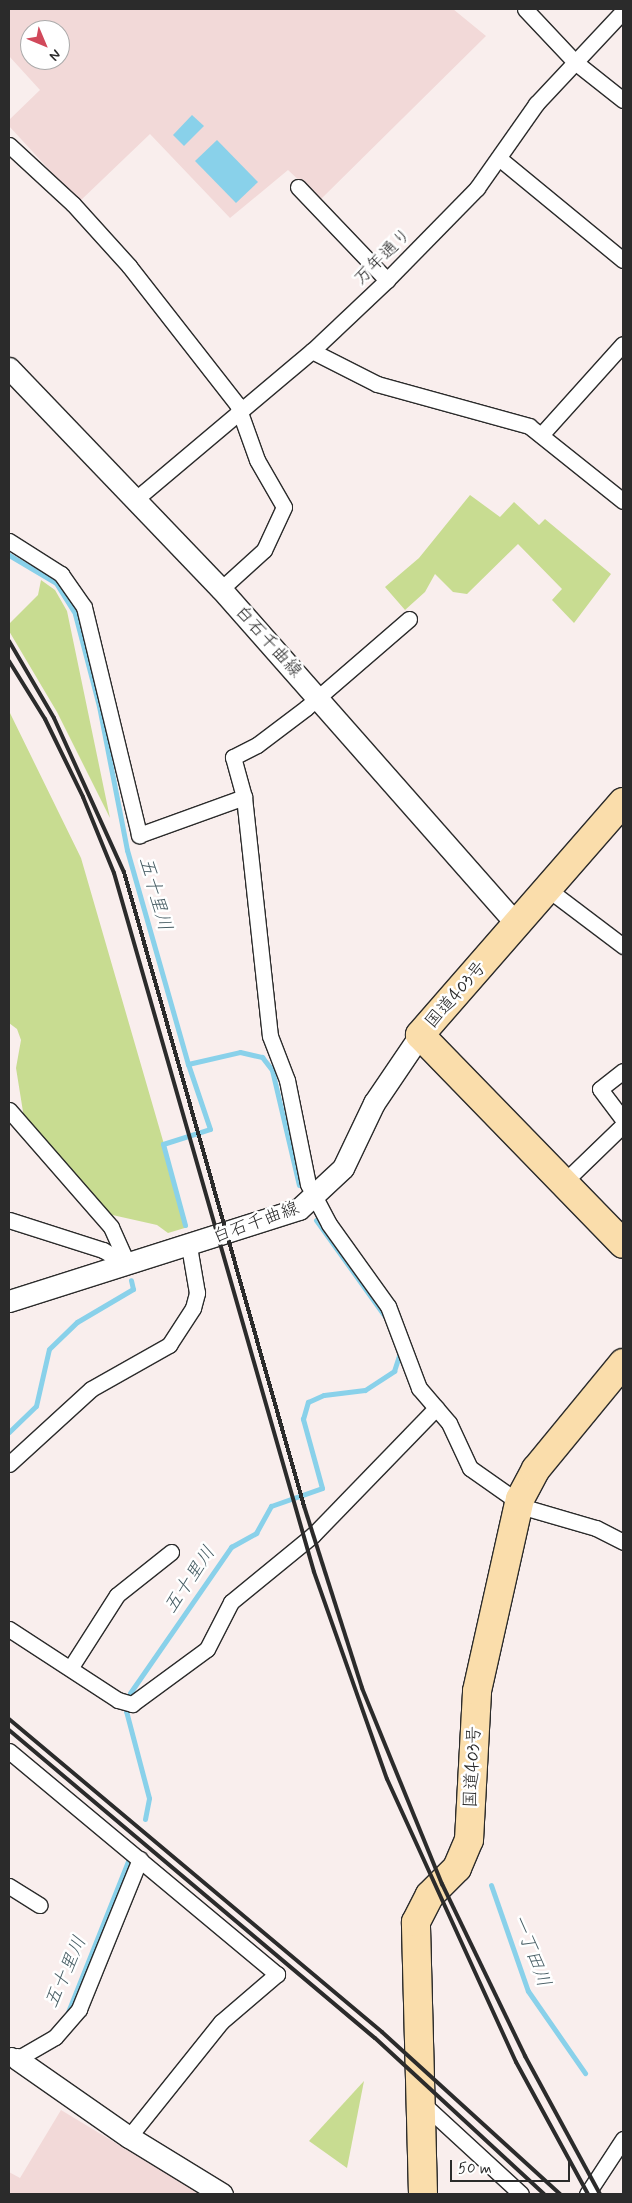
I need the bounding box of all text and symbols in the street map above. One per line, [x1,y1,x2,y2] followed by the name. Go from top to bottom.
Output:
[20,20,70,70] north arrow
[45,45,65,65] text: N
[350,224,416,290] street label: 万年通り
[230,601,306,683] street label: 白石千曲線
[134,854,176,934] water label: 五十里川
[421,957,491,1033] street label: 国道403号
[210,1197,302,1249] street label: 白石千曲線
[159,1542,221,1618] water label: 五十里川
[460,1725,486,1809] street label: 国道403号
[507,1911,555,1991] water label: 一丁田川
[40,1933,92,2011] water label: 五十里川
[452,2150,572,2182] scale bar
[458,2159,492,2179] text: 50 m

